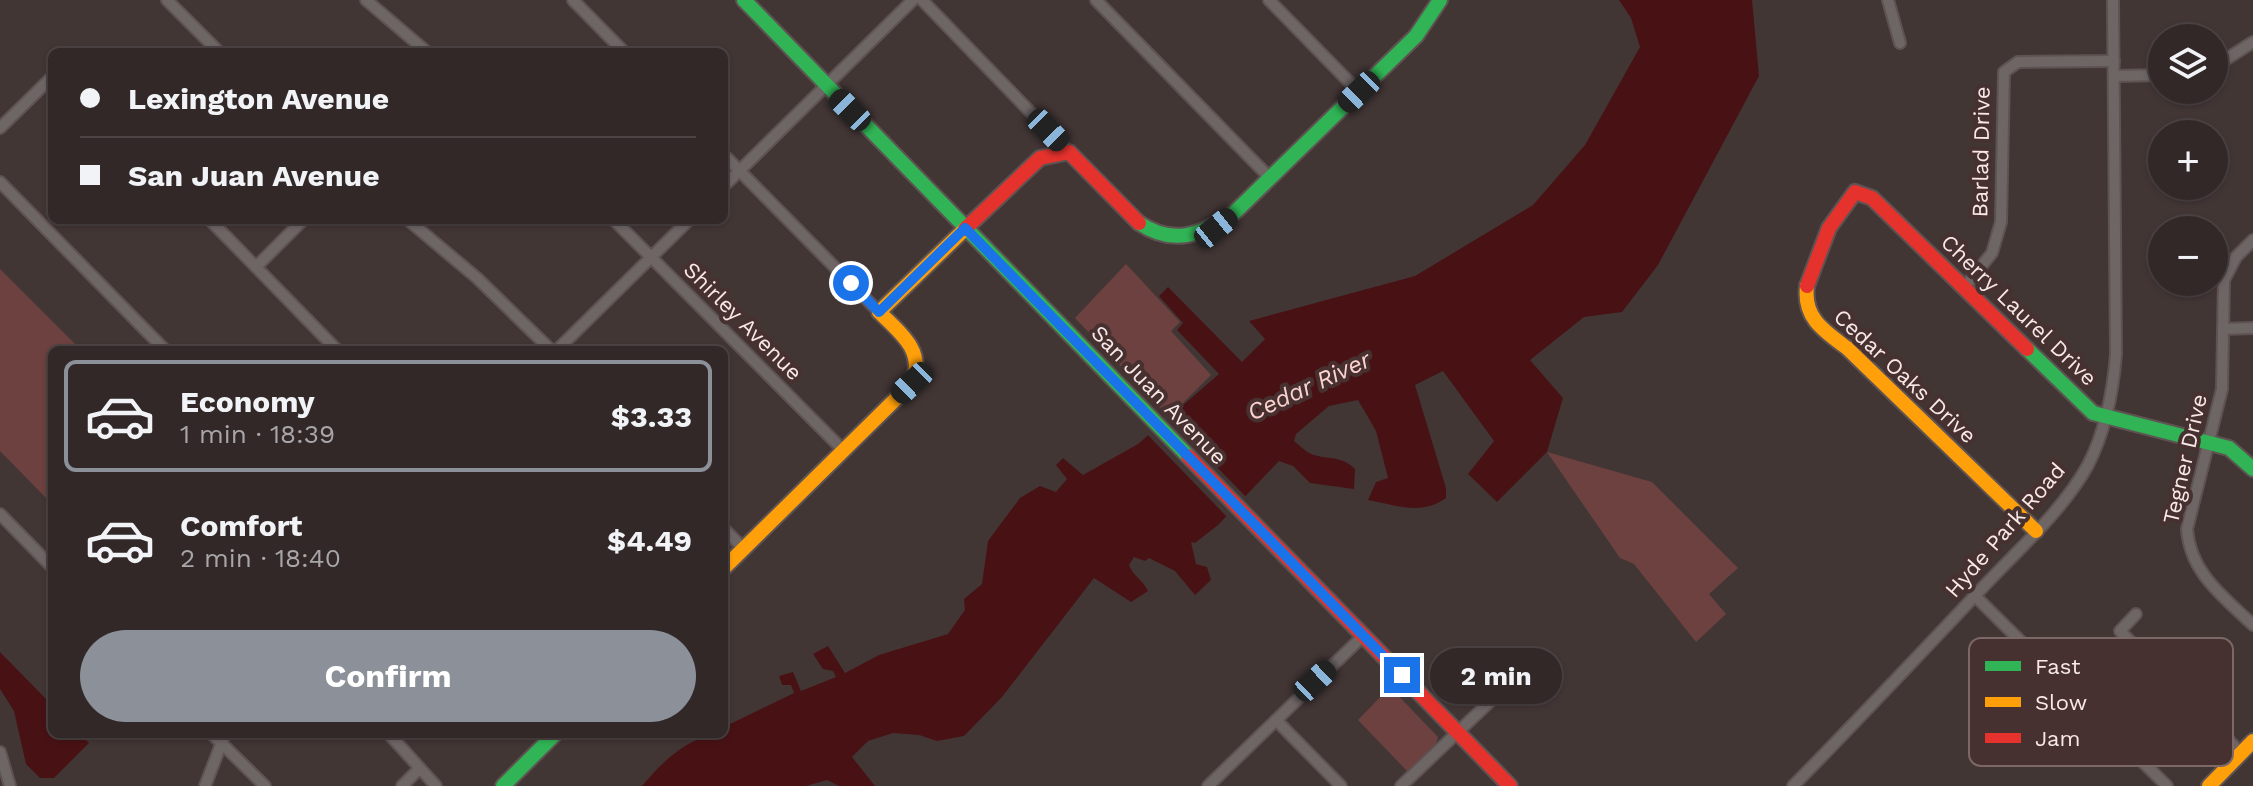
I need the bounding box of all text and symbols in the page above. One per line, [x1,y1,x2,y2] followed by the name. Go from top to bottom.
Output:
[2148,24,2228,296] map controls
[2148,24,2228,104] button: layers
[1333,67,1385,117] car
[128,81,389,116] text: Lexington Avenue
[825,85,875,135] car
[1967,86,1995,218] street label: Barlad Drive
[1023,104,1073,156] car
[2148,120,2228,200] button: +
[128,158,380,193] text: San Juan Avenue
[1190,204,1242,252] car
[2148,216,2228,296] button: −
[1936,229,2102,391] street label: Cherry Laurel Drive
[679,257,807,385] street label: Shirley Avenue
[833,265,869,301] route start
[1829,304,1981,448] street label: Cedar Oaks Drive
[1086,320,1232,470] street label: San Juan Avenue
[1243,345,1377,427] water label: Cedar River
[886,358,938,408] car
[84,380,156,452] icon: car
[180,384,315,419] text: Economy
[2158,392,2212,526] street label: Tegner Drive
[611,399,692,434] text: $3.33
[180,419,335,449] text: 1 min · 18:39
[1940,458,2070,602] street label: Hyde Park Road
[84,504,156,576] icon: car
[180,508,302,543] text: Comfort
[607,523,692,558] text: $4.49
[180,543,341,573] text: 2 min · 18:40
[80,630,696,722] button: Confirm
[1969,638,2233,766] legend
[1430,647,1562,703] callout: 2 min
[2035,654,2081,679] text: Fast
[1289,656,1341,706] car
[1384,657,1420,693] route end
[1460,661,1532,691] text: 2 min
[2035,690,2087,715] text: Slow
[2035,726,2080,751] text: Jam

